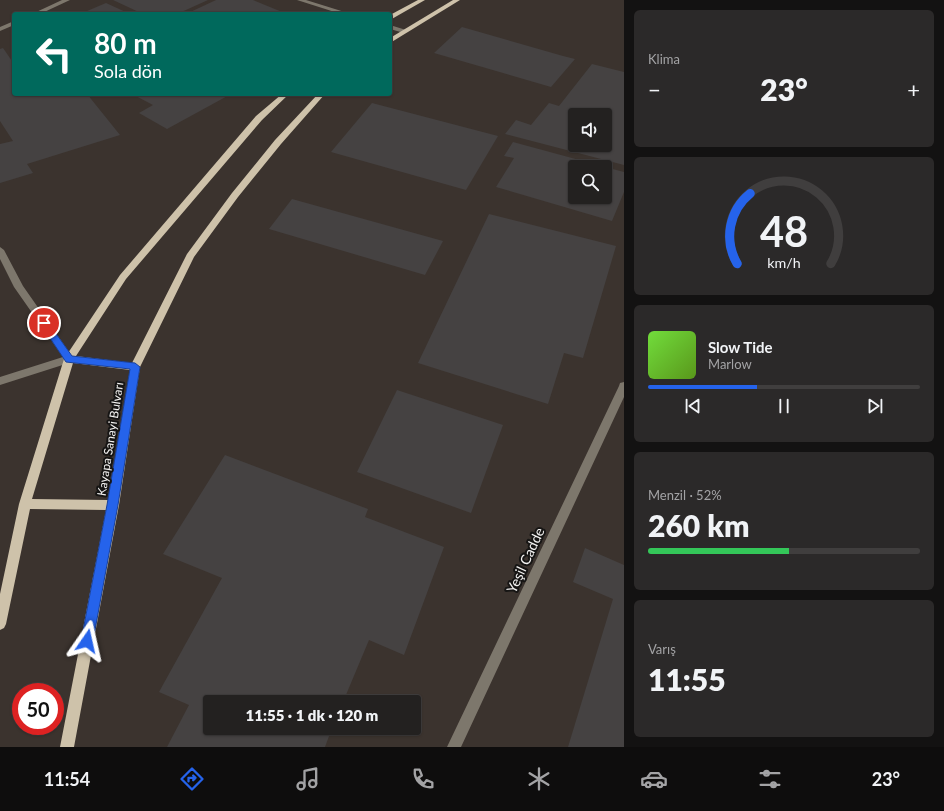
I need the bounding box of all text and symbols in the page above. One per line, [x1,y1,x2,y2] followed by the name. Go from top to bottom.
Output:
[94,26,157,60] text: 80 m
[28,28,80,80] icon: left
[648,51,680,67] text: Klima
[94,60,162,82] text: Sola dön
[760,71,808,107] text: 23°
[648,76,661,103] text: −
[907,76,920,103] text: +
[568,108,612,204] map controls
[568,108,612,152] button: sound
[568,160,612,204] button: search
[760,206,808,256] text: 48
[767,254,801,271] text: km/h
[27,306,61,340] pin
[33,312,55,334] icon: arrive
[708,338,773,356] text: Slow Tide
[708,356,752,372] text: Marlow
[94,381,126,497] street label: Kayapa Sanayi Bulvarı
[682,395,704,417] icon: previous
[773,395,795,417] icon: pause
[864,395,886,417] icon: next
[648,487,722,503] text: Menzil · 52%
[648,507,749,543] text: 260 km
[502,525,548,595] street label: Yeşil Cadde
[66,620,108,662] position arrow
[648,641,676,657] text: Varış
[648,661,726,697] text: 11:55
[12,683,64,735] speed limit sign: 50
[246,706,378,724] text: 11:55 · 1 dk · 120 m
[178,765,206,793] icon: directions
[294,765,322,793] icon: music
[409,765,437,793] icon: phone
[525,765,553,793] icon: climate
[640,765,668,793] icon: car
[756,765,784,793] icon: filters
[44,768,90,790] text: 11:54
[872,768,900,790] text: 23°

